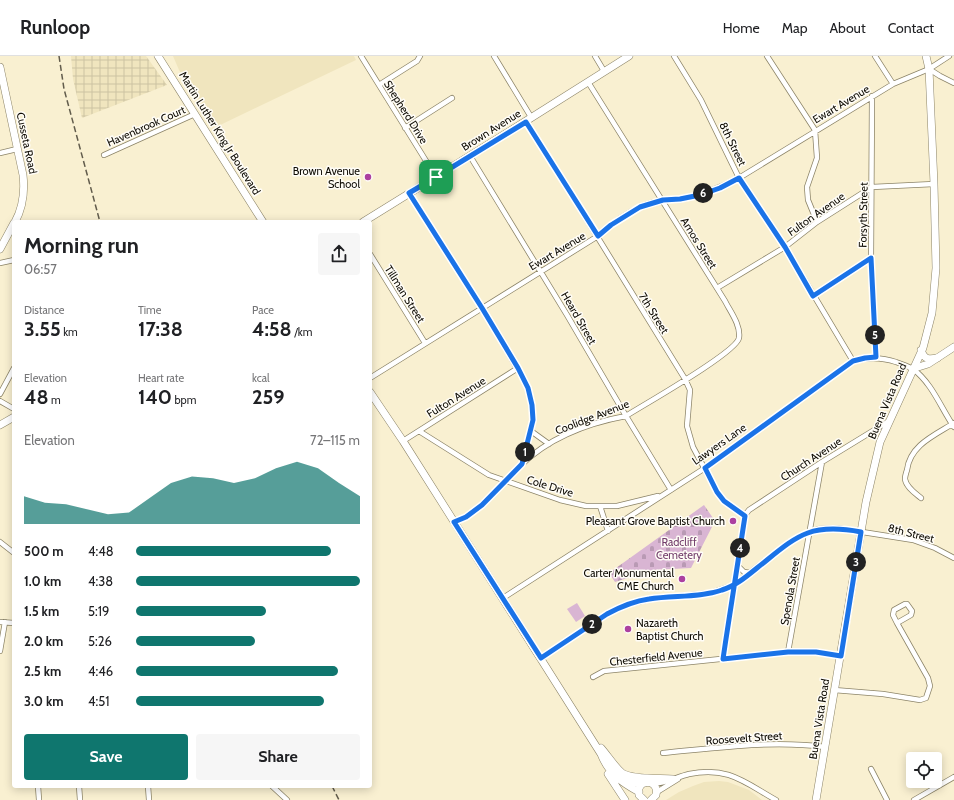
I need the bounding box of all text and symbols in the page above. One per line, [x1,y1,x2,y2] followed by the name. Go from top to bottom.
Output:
[20,16,90,39] text: Runloop
[723,19,760,37] text: Home
[782,19,807,37] text: Map
[829,19,866,37] text: About
[888,19,934,37] text: Contact
[176,69,264,197] street label: Martin Luther King Jr Boulevard
[381,78,431,147] street label: Shepherd Drive
[810,81,872,126] street label: Ewart Avenue
[105,102,188,150] street label: Havenbrook Court
[459,106,524,154] street label: Brown Avenue
[14,111,40,175] street label: Cusseta Road
[716,120,750,168] street label: 8th Street
[419,160,453,194] pin
[293,164,360,191] place label: Brown Avenue School
[425,166,447,188] icon: arrive
[363,172,373,182] marker: Brown Avenue School
[855,182,871,248] street label: Forsyth Street
[693,183,713,203] pin: 6
[700,186,706,200] text: 6
[785,189,848,239] street label: Fulton Avenue
[678,215,720,271] street label: Amos Street
[526,228,588,273] street label: Ewart Avenue
[24,232,139,259] text: Morning run
[318,233,360,275] button: share
[24,261,57,277] text: 06:57
[382,263,428,326] street label: Tillman Street
[558,289,600,347] street label: Heard Street
[636,290,672,336] street label: 7th Street
[24,303,65,317] text: Distance
[138,303,161,317] text: Time
[252,303,274,317] text: Pace
[24,317,61,341] text: 3.55
[138,317,183,341] text: 17:38
[252,317,292,341] text: 4:58
[61,325,78,339] text: km
[292,325,312,339] text: /km
[865,325,885,345] pin: 5
[872,328,878,342] text: 5
[865,361,909,441] street label: Buena Vista Road
[24,371,67,385] text: Elevation
[138,371,184,385] text: Heart rate
[252,371,270,385] text: kcal
[424,373,488,421] street label: Fulton Avenue
[24,385,49,409] text: 48
[138,385,172,409] text: 140
[252,385,285,409] text: 259
[49,393,61,407] text: m
[172,393,196,407] text: bpm
[553,396,631,438] street label: Coolidge Avenue
[689,420,749,468] street label: Lawyers Lane
[24,432,75,448] text: Elevation
[310,432,360,448] text: 72–115 m
[778,434,845,484] street label: Church Avenue
[515,442,535,462] pin: 1
[523,445,527,459] text: 1
[525,472,575,500] street label: Cole Drive
[586,514,725,528] place label: Pleasant Grove Baptist Church
[728,516,738,526] marker: Pleasant Grove Baptist Church
[886,521,936,546] street label: 8th Street
[656,535,702,562] park label: Radcliff Cemetery
[730,538,750,558] pin: 4
[737,541,743,555] text: 4
[24,543,64,559] text: 500 m
[88,543,114,559] text: 4:48
[846,552,866,572] pin: 3
[853,555,859,569] text: 3
[777,556,803,626] street label: Spenola Street
[584,566,674,593] place label: Carter Monumental CME Church
[24,573,61,589] text: 1.0 km
[88,573,113,589] text: 4:38
[677,574,687,584] marker: Carter Monumental CME Church
[24,603,59,619] text: 1.5 km
[88,603,109,619] text: 5:19
[582,614,602,634] pin: 2
[636,616,704,643] place label: Nazareth Baptist Church
[589,617,595,631] text: 2
[623,624,633,634] marker: Nazareth Baptist Church
[24,633,63,649] text: 2.0 km
[88,633,112,649] text: 5:26
[609,645,703,669] street label: Chesterfield Avenue
[24,663,61,679] text: 2.5 km
[88,663,113,679] text: 4:46
[806,678,832,760] street label: Buena Vista Road
[24,693,63,709] text: 3.0 km
[88,693,110,709] text: 4:51
[705,728,783,748] street label: Roosevelt Street
[24,734,188,780] button: Save
[196,734,360,780] button: Share
[906,752,942,788] map controls
[906,752,942,788] button: locate

